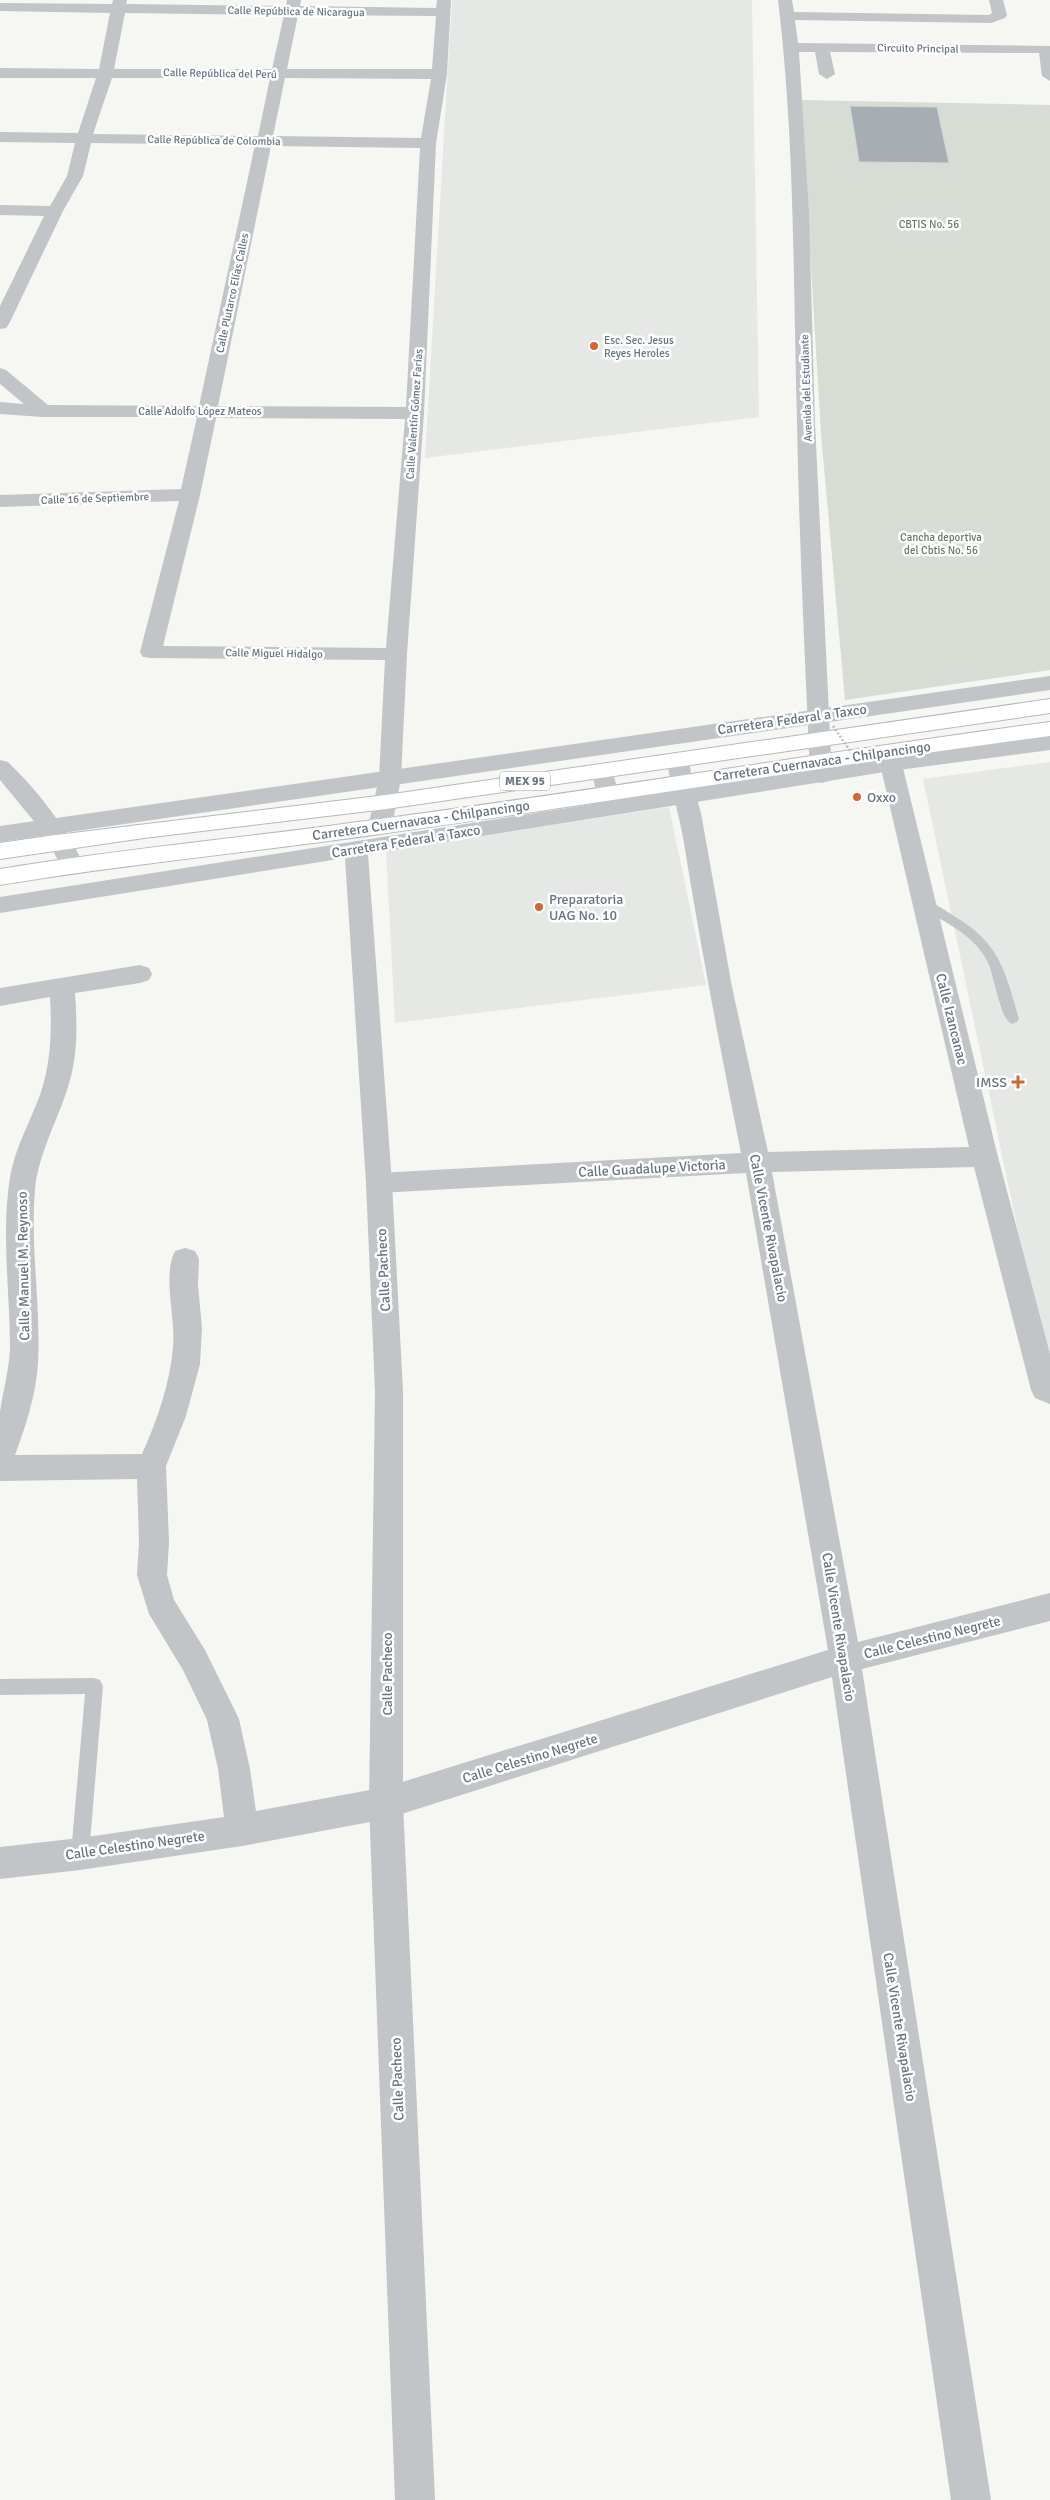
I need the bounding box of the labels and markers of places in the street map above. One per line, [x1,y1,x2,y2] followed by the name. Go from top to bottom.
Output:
[604,334,674,360] place label: Esc. Sec. Jesus Reyes Heroles
[588,340,600,352] marker: Esc. Sec. Jesus Reyes Heroles
[867,789,896,806] place label: Oxxo
[851,791,863,803] marker: Oxxo
[549,891,623,924] place label: Preparatoria UAG No. 10
[533,901,545,913] marker: Preparatoria UAG No. 10
[976,1074,1007,1091] place label: IMSS
[1011,1075,1025,1089] marker: IMSS

